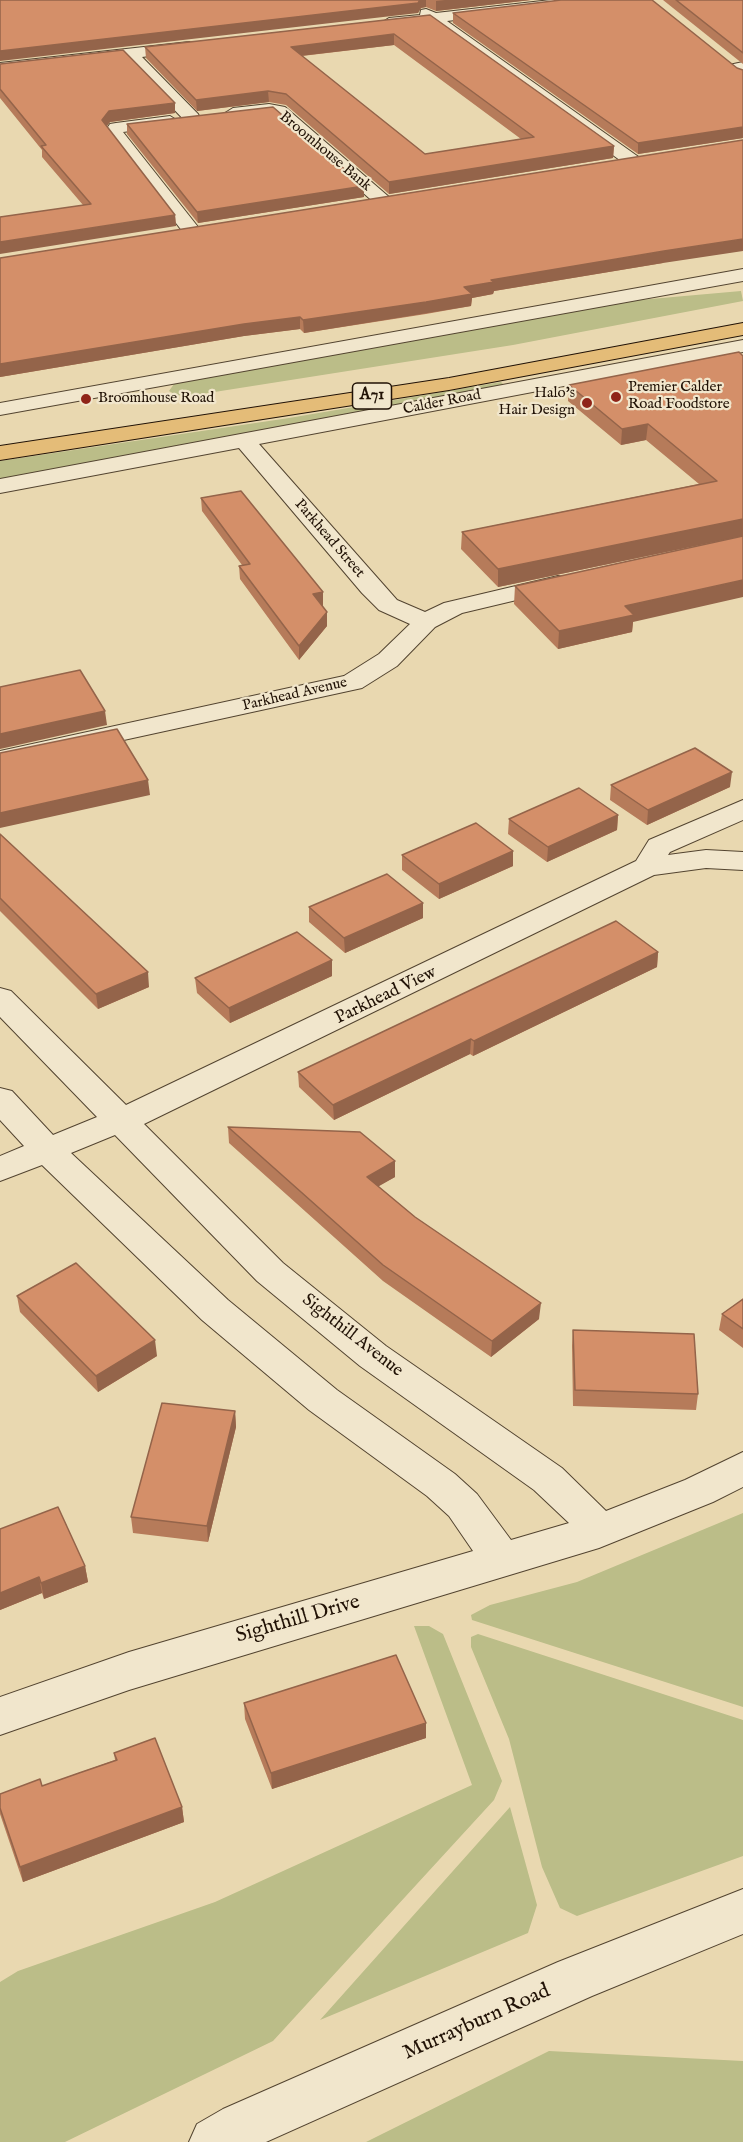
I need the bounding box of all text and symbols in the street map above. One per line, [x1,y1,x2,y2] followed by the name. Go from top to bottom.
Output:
[275,108,375,196] street label: Broomhouse Bank
[628,379,730,414] place label: Premier Calder Road Foodstore
[352,383,392,409] road number: A71
[498,385,575,420] place label: Halo's Hair Design
[402,387,482,419] street label: Calder Road
[98,390,214,408] place label: Broomhouse Road
[609,390,623,404] marker: Premier Calder Road Foodstore
[79,392,93,406] marker: Broomhouse Road
[580,396,594,410] marker: Halo's Hair Design
[290,496,368,582] street label: Parkhead Street
[241,674,349,716] street label: Parkhead Avenue
[332,962,440,1030] street label: Parkhead View
[297,1290,407,1382] street label: Sighthill Avenue
[233,1590,363,1650] street label: Sighthill Drive
[400,1979,554,2067] street label: Murrayburn Road

